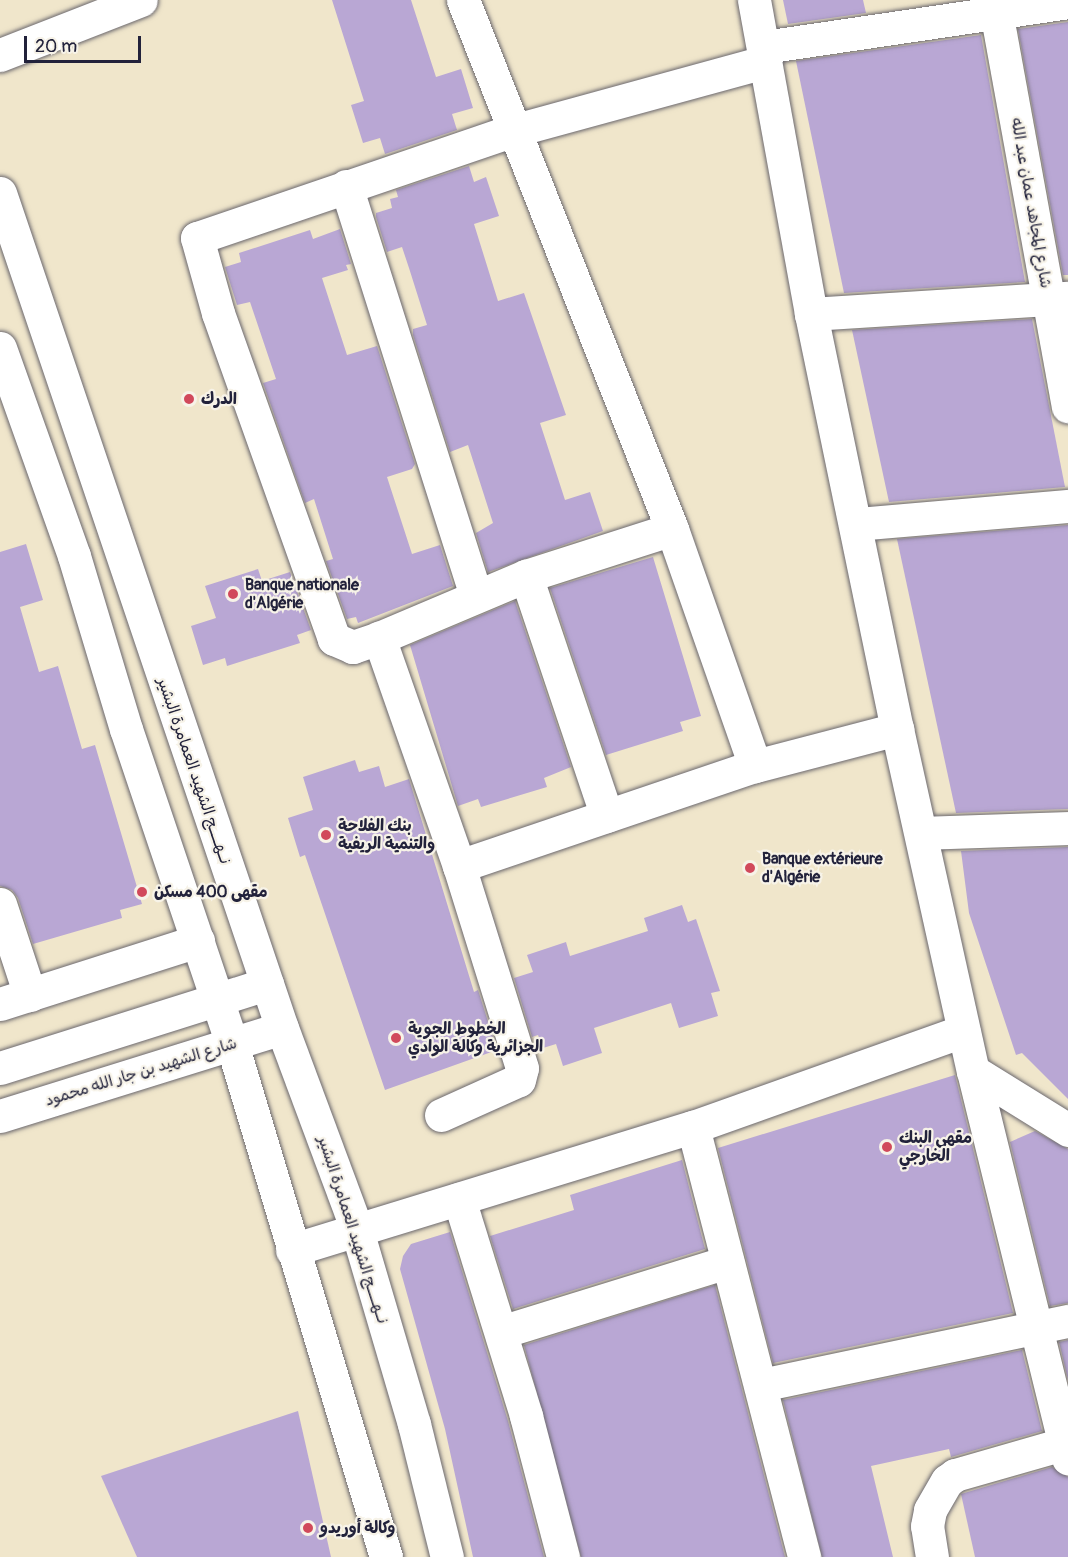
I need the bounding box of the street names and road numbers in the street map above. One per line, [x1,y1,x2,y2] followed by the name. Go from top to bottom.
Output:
[1007,116,1055,290] street label: شارع المجاهد عمان عبد الله
[153,675,235,867] street label: نــهـــــج الشهيد العمامرة البشير
[43,1034,239,1110] street label: شارع الشهيد بن جار الله محمود
[314,1134,392,1326] street label: نــهـــــج الشهيد العمامرة البشير

